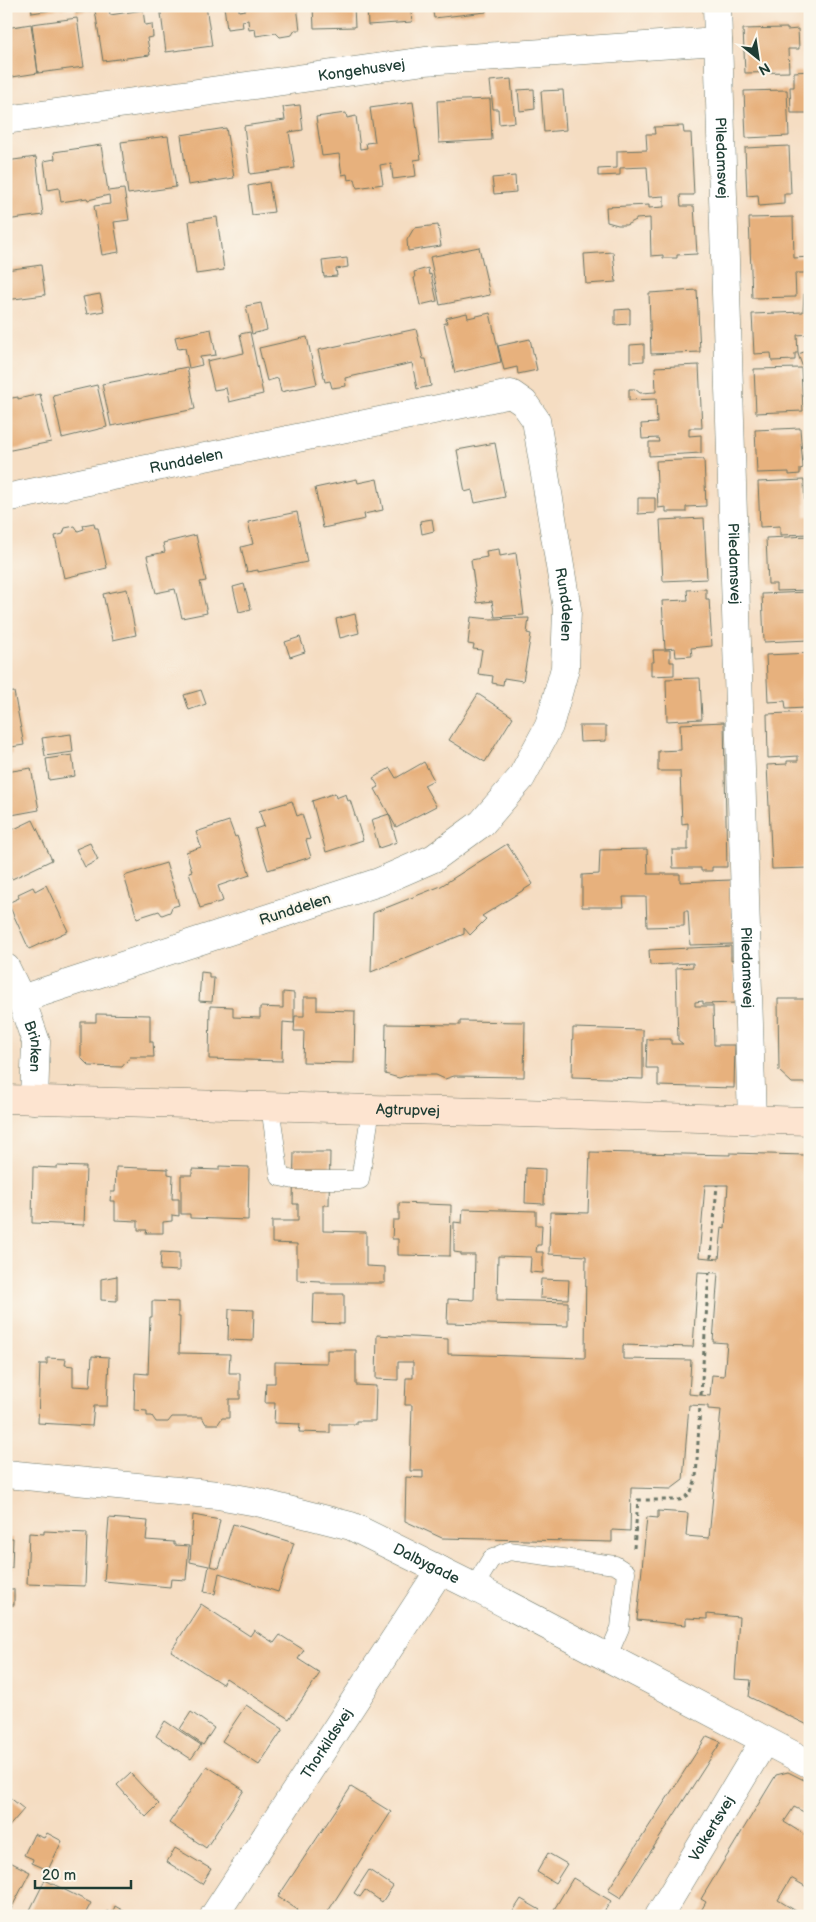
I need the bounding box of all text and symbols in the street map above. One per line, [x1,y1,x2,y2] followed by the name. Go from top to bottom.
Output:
[734,32,784,82] north arrow
[317,55,406,86] street label: Kongehusvej
[755,59,773,79] text: N
[710,117,732,199] street label: Piledamsvej
[148,445,225,478] street label: Runddelen
[723,523,745,605] street label: Piledamsvej
[550,566,576,642] street label: Runddelen
[257,889,333,930] street label: Runddelen
[736,926,757,1009] street label: Piledamsvej
[19,1018,45,1072] street label: Brinken
[376,1100,440,1121] street label: Agtrupvej
[390,1539,463,1588] street label: Dalbygade
[297,1705,357,1783] street label: Thorkildsvej
[685,1793,739,1865] street label: Volkertsvej
[35,1857,131,1889] scale bar
[42,1866,76,1885] text: 20 m

